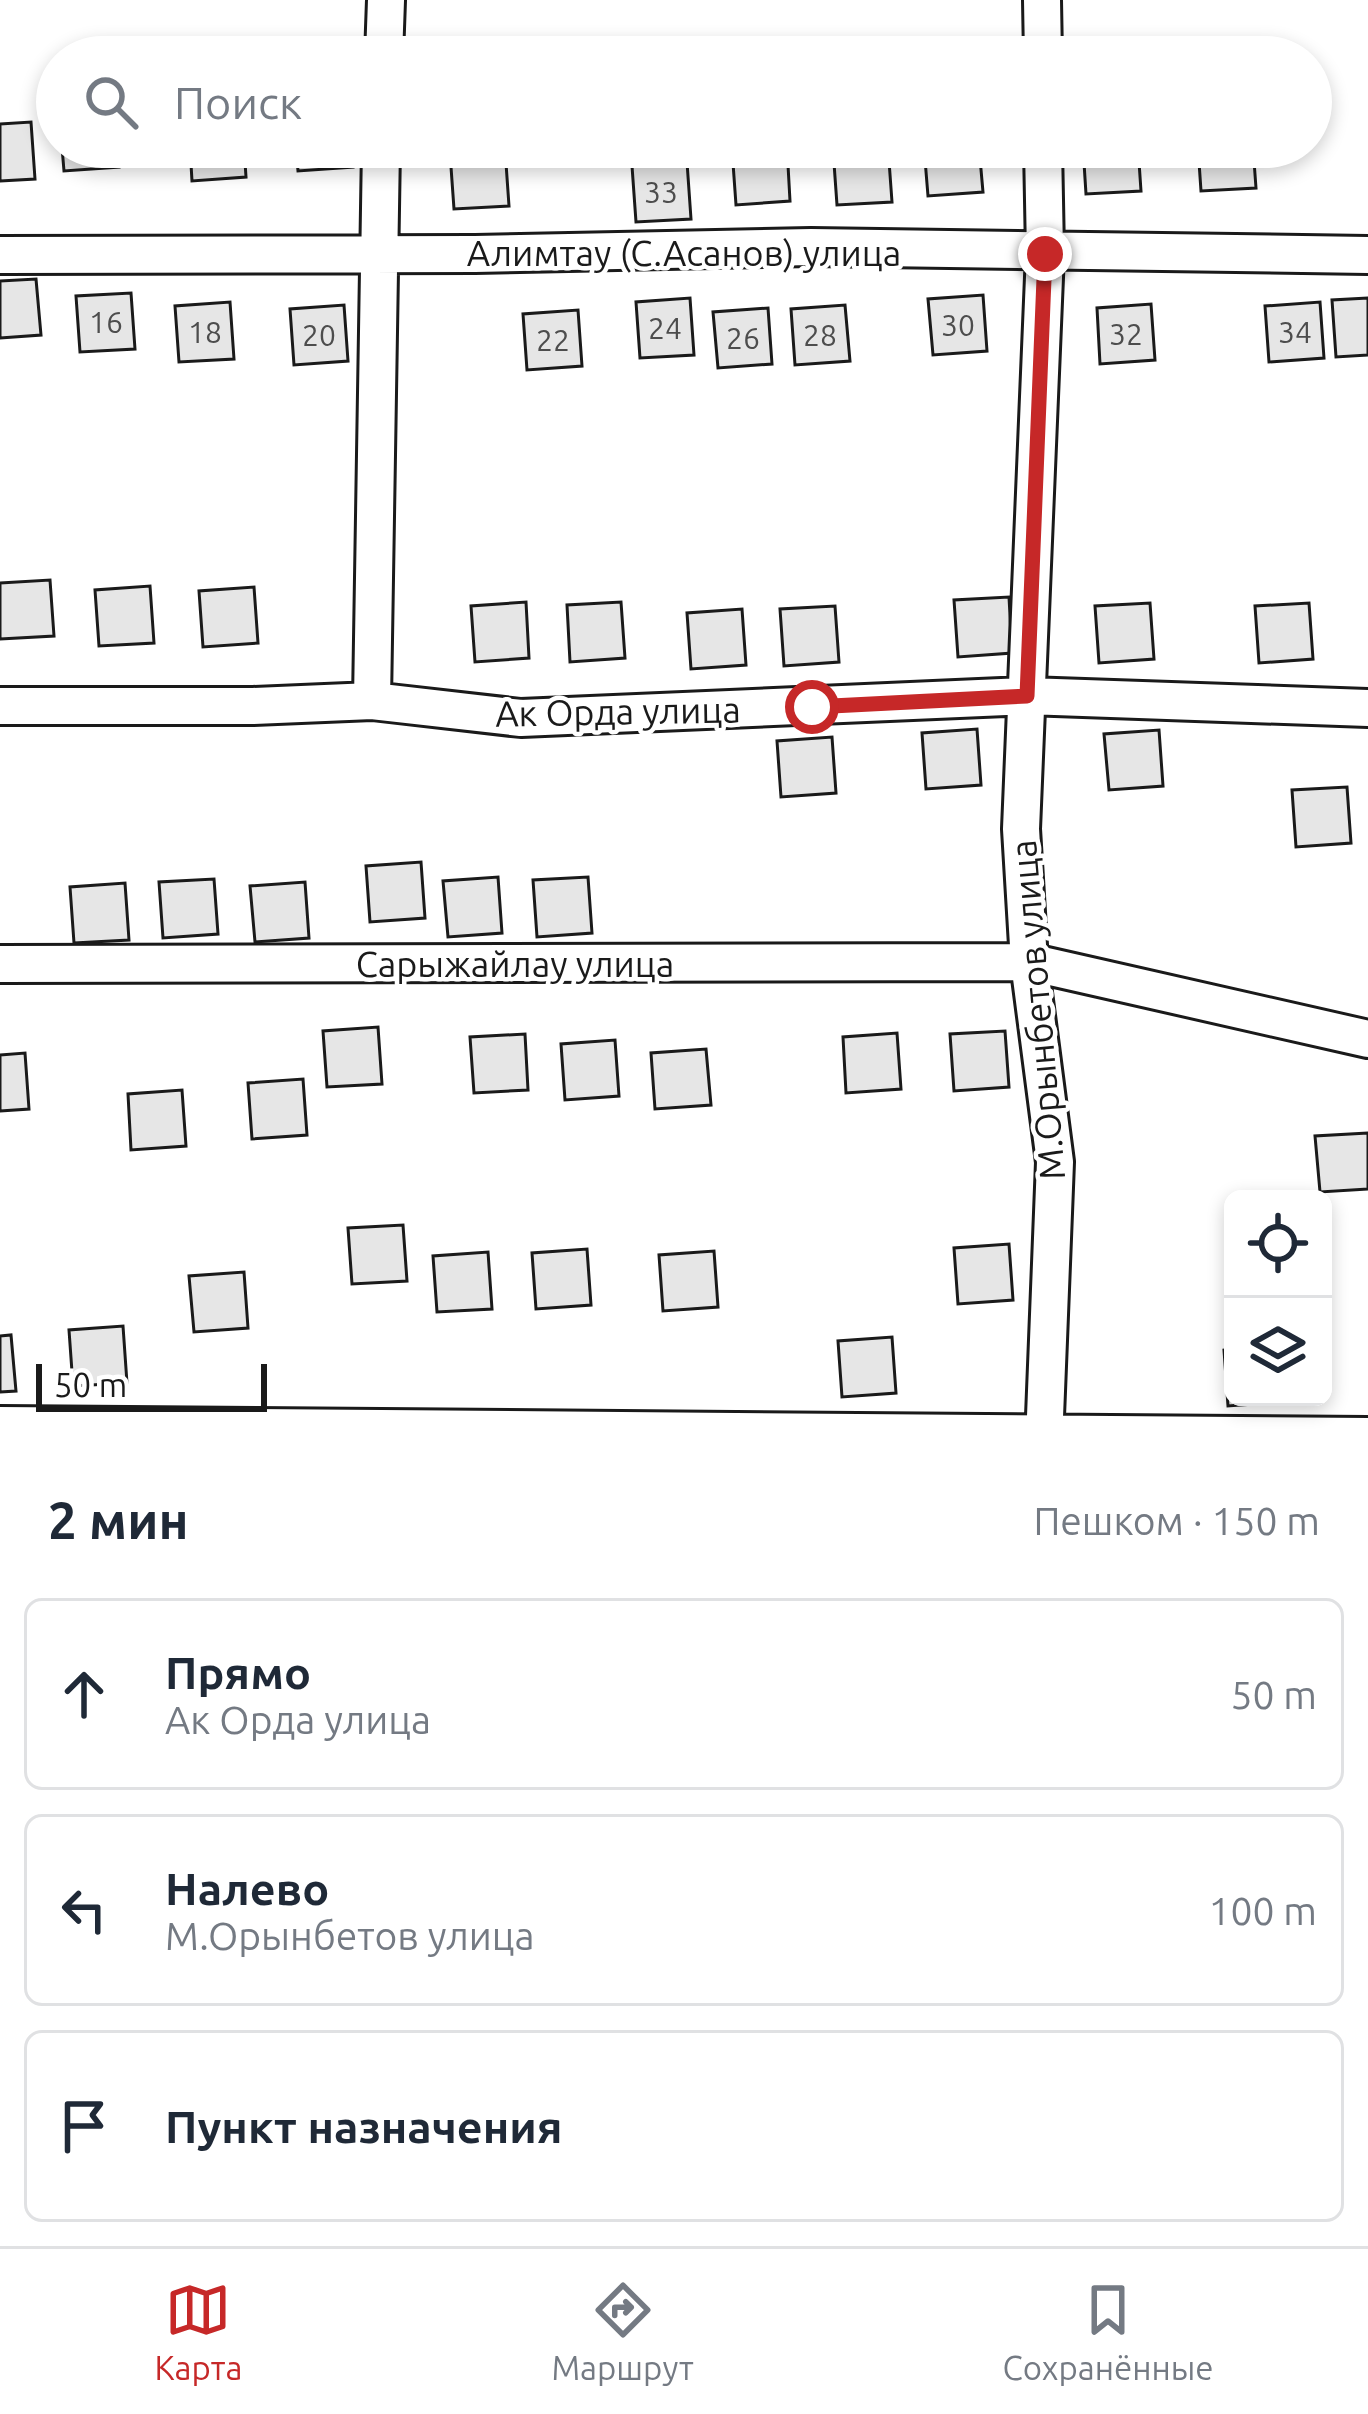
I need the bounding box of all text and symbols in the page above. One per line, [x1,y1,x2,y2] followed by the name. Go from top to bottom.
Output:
[36,36,1332,168] search box
[78,69,144,135] icon: search
[174,77,302,128] text: Поиск
[644,175,678,209] house number: 33
[1018,227,1072,281] route end
[467,232,901,273] street label: Алимтау (С.Асанов) улица
[89,305,123,339] house number: 16
[941,308,975,342] house number: 30
[648,311,682,345] house number: 24
[188,315,222,349] house number: 18
[1278,315,1312,349] house number: 34
[1109,317,1143,351] house number: 32
[302,318,336,352] house number: 20
[803,318,837,352] house number: 28
[726,321,760,355] house number: 26
[536,323,570,357] house number: 22
[785,680,839,734] route start
[495,688,741,734] street label: Ак Орда улица
[1002,838,1072,1182] street label: М.Орынбетов улица
[356,943,674,984] street label: Сарыжайлау улица
[1224,1190,1332,1406] map controls
[1224,1190,1332,1298] button: locate
[1224,1298,1332,1406] button: layers
[36,1358,267,1411] scale bar
[54,1366,127,1403] text: 50 m
[48,1491,189,1549] text: 2 мин
[1033,1499,1320,1542] text: Пешком · 150 m
[165,1647,311,1698] text: Прямо
[51,1661,117,1727] icon: ahead
[1230,1673,1317,1716] text: 50 m
[165,1698,431,1741] text: Ак Орда улица
[165,1863,329,1914] text: Налево
[51,1877,117,1943] icon: left
[1208,1889,1317,1932] text: 100 m
[165,1914,535,1957] text: М.Орынбетов улица
[51,2093,117,2159] icon: arrive
[165,2101,563,2152] text: Пункт назначения
[154,2277,242,2386] tab: Карта
[551,2277,694,2386] tab: Маршрут
[1003,2277,1214,2386] tab: Сохранённые

